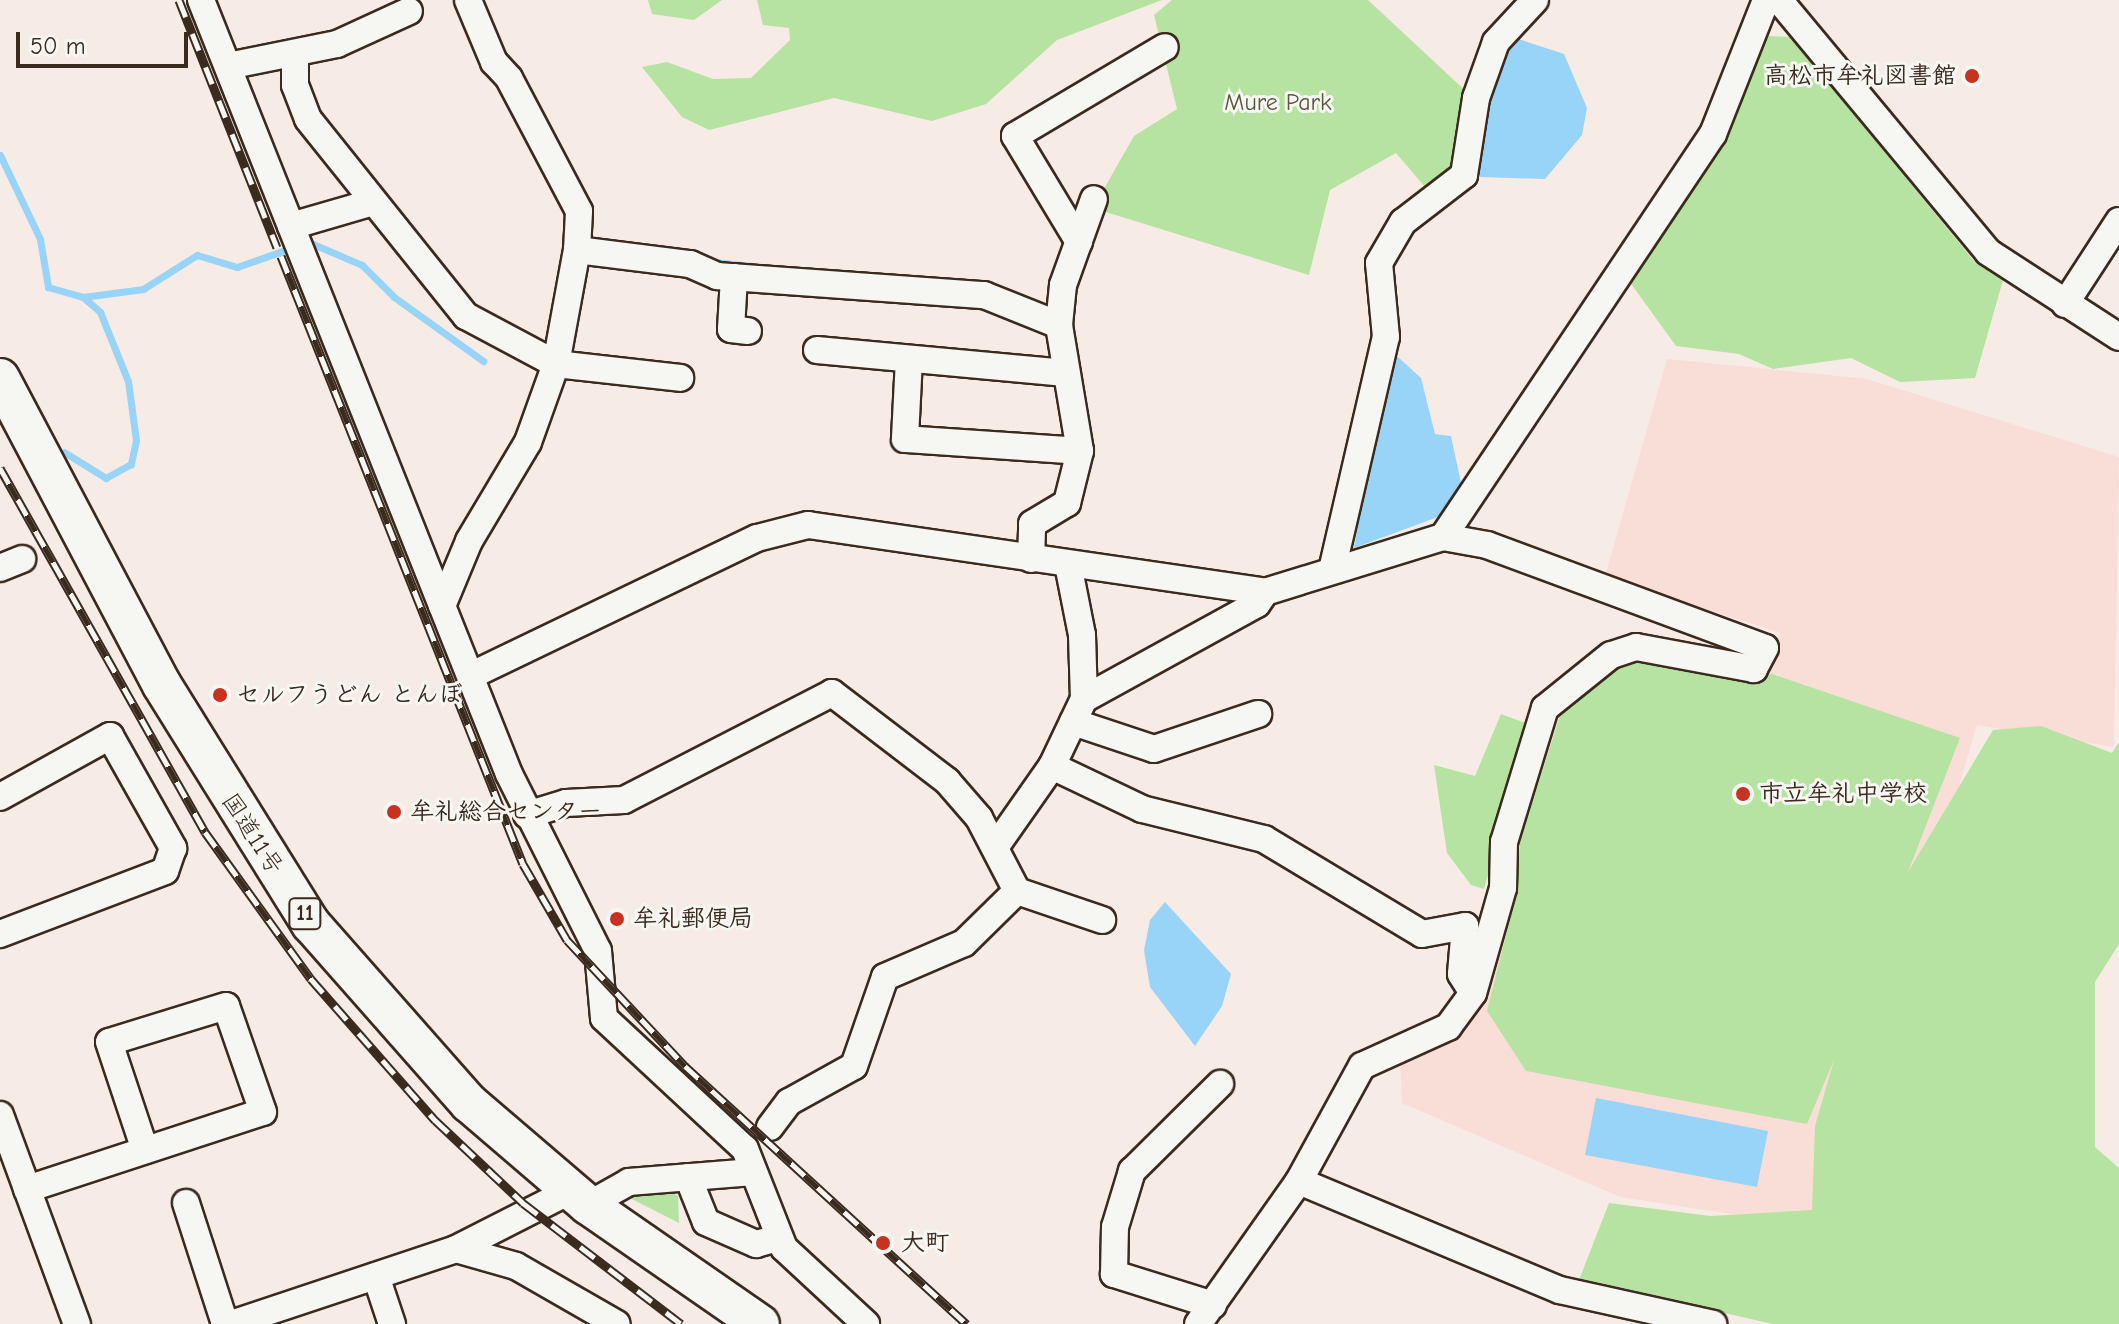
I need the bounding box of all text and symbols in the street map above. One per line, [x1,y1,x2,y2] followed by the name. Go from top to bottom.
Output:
[20,16,192,66] scale bar
[30,32,86,60] text: 50 m
[1764,62,1956,90] place label: 高松市牟礼図書館
[1963,67,1981,85] marker: 高松市牟礼図書館
[1224,89,1332,117] park label: Mure Park
[236,681,461,709] place label: セルフうどん とんぼ
[211,686,229,704] marker: セルフうどん とんぼ
[1759,780,1927,808] place label: 市立牟礼中学校
[1734,785,1752,803] marker: 市立牟礼中学校
[215,788,289,880] street label: 国道11号
[410,798,602,826] place label: 牟礼総合センター
[385,803,403,821] marker: 牟礼総合センター
[287,896,323,932] road number: 11
[633,905,753,933] place label: 牟礼郵便局
[608,910,626,928] marker: 牟礼郵便局
[901,1229,949,1257] place label: 大町
[872,1232,894,1254] marker: 大町

